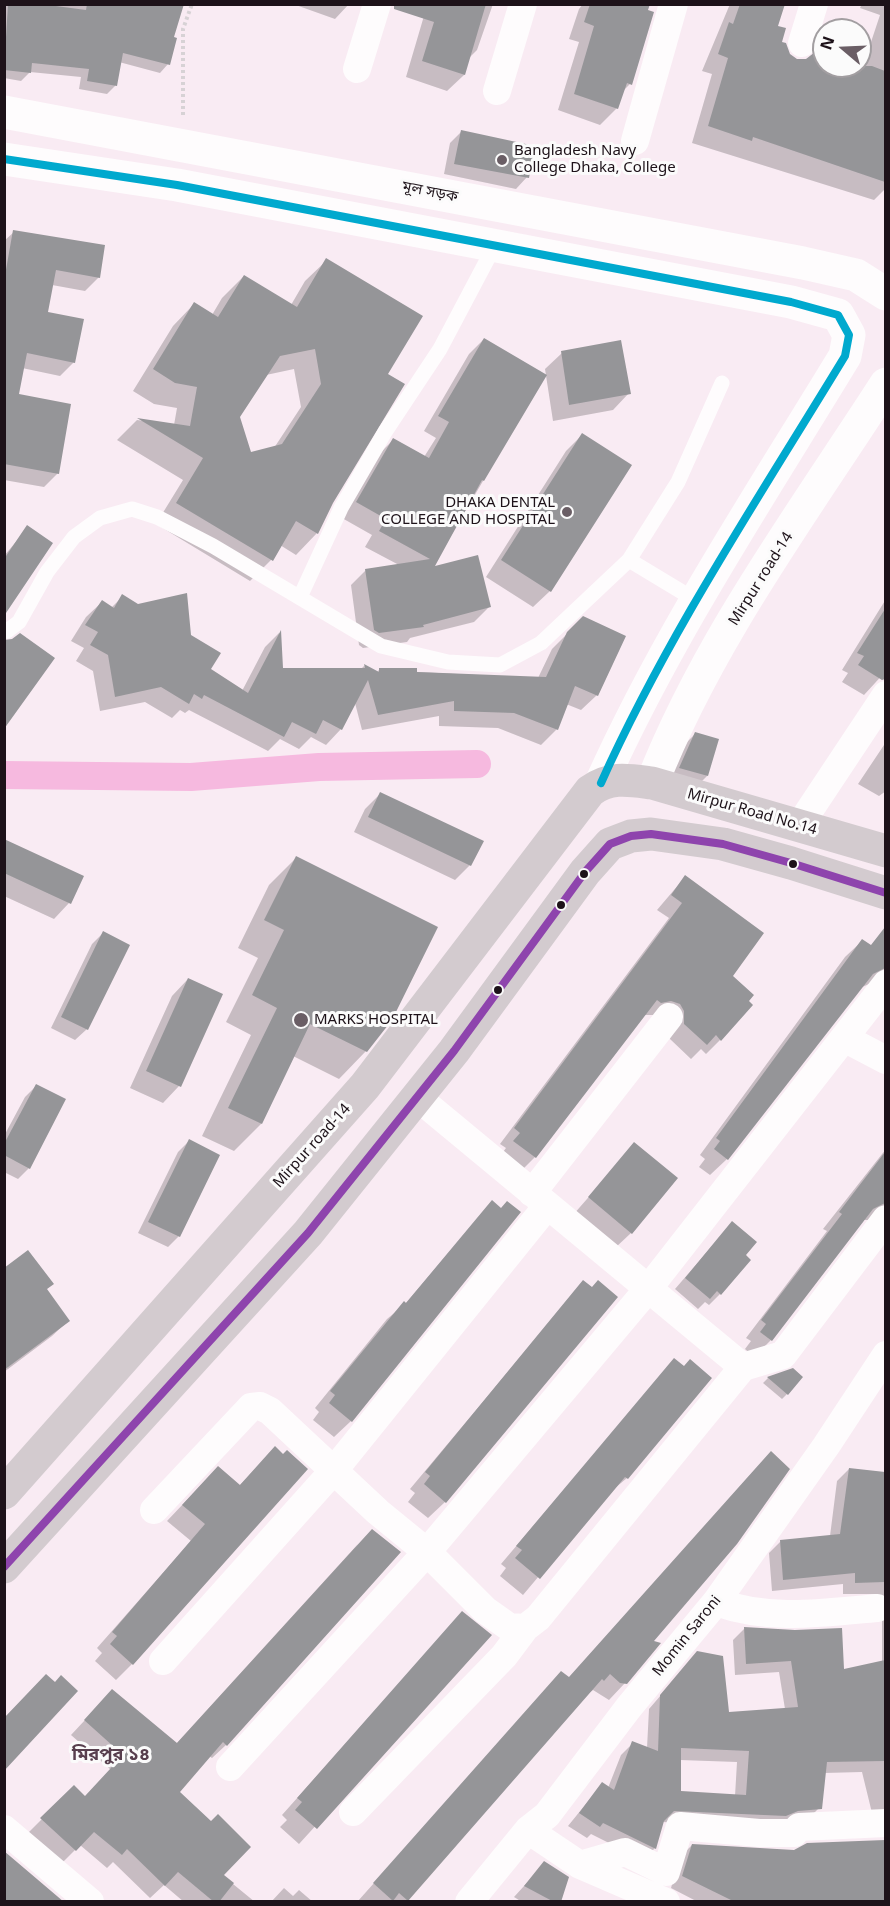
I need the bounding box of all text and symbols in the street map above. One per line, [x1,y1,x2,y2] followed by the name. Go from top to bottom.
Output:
[812,18,872,78] north arrow
[814,33,839,53] text: N
[514,142,676,177] place label: Bangladesh Navy College Dhaka, College
[495,153,509,167] marker: Bangladesh Navy College Dhaka, College
[401,178,459,206] street label: মূল সড়ক
[381,494,555,529] place label: DHAKA DENTAL COLLEGE AND HOSPITAL
[560,505,574,519] marker: DHAKA DENTAL COLLEGE AND HOSPITAL
[725,529,797,629] street label: Mirpur road-14
[685,785,819,839] street label: Mirpur Road No.14
[787,858,799,870] unlabelled marker
[578,868,590,880] unlabelled marker
[555,899,567,911] unlabelled marker
[492,984,504,996] unlabelled marker
[292,1011,310,1029] marker: MARKS HOSPITAL
[314,1011,438,1029] place label: MARKS HOSPITAL
[270,1100,354,1192] street label: Mirpur road-14
[649,1592,725,1680] street label: Momin Saroni
[72,1744,150,1766] district label: মিরপুর ১৪

